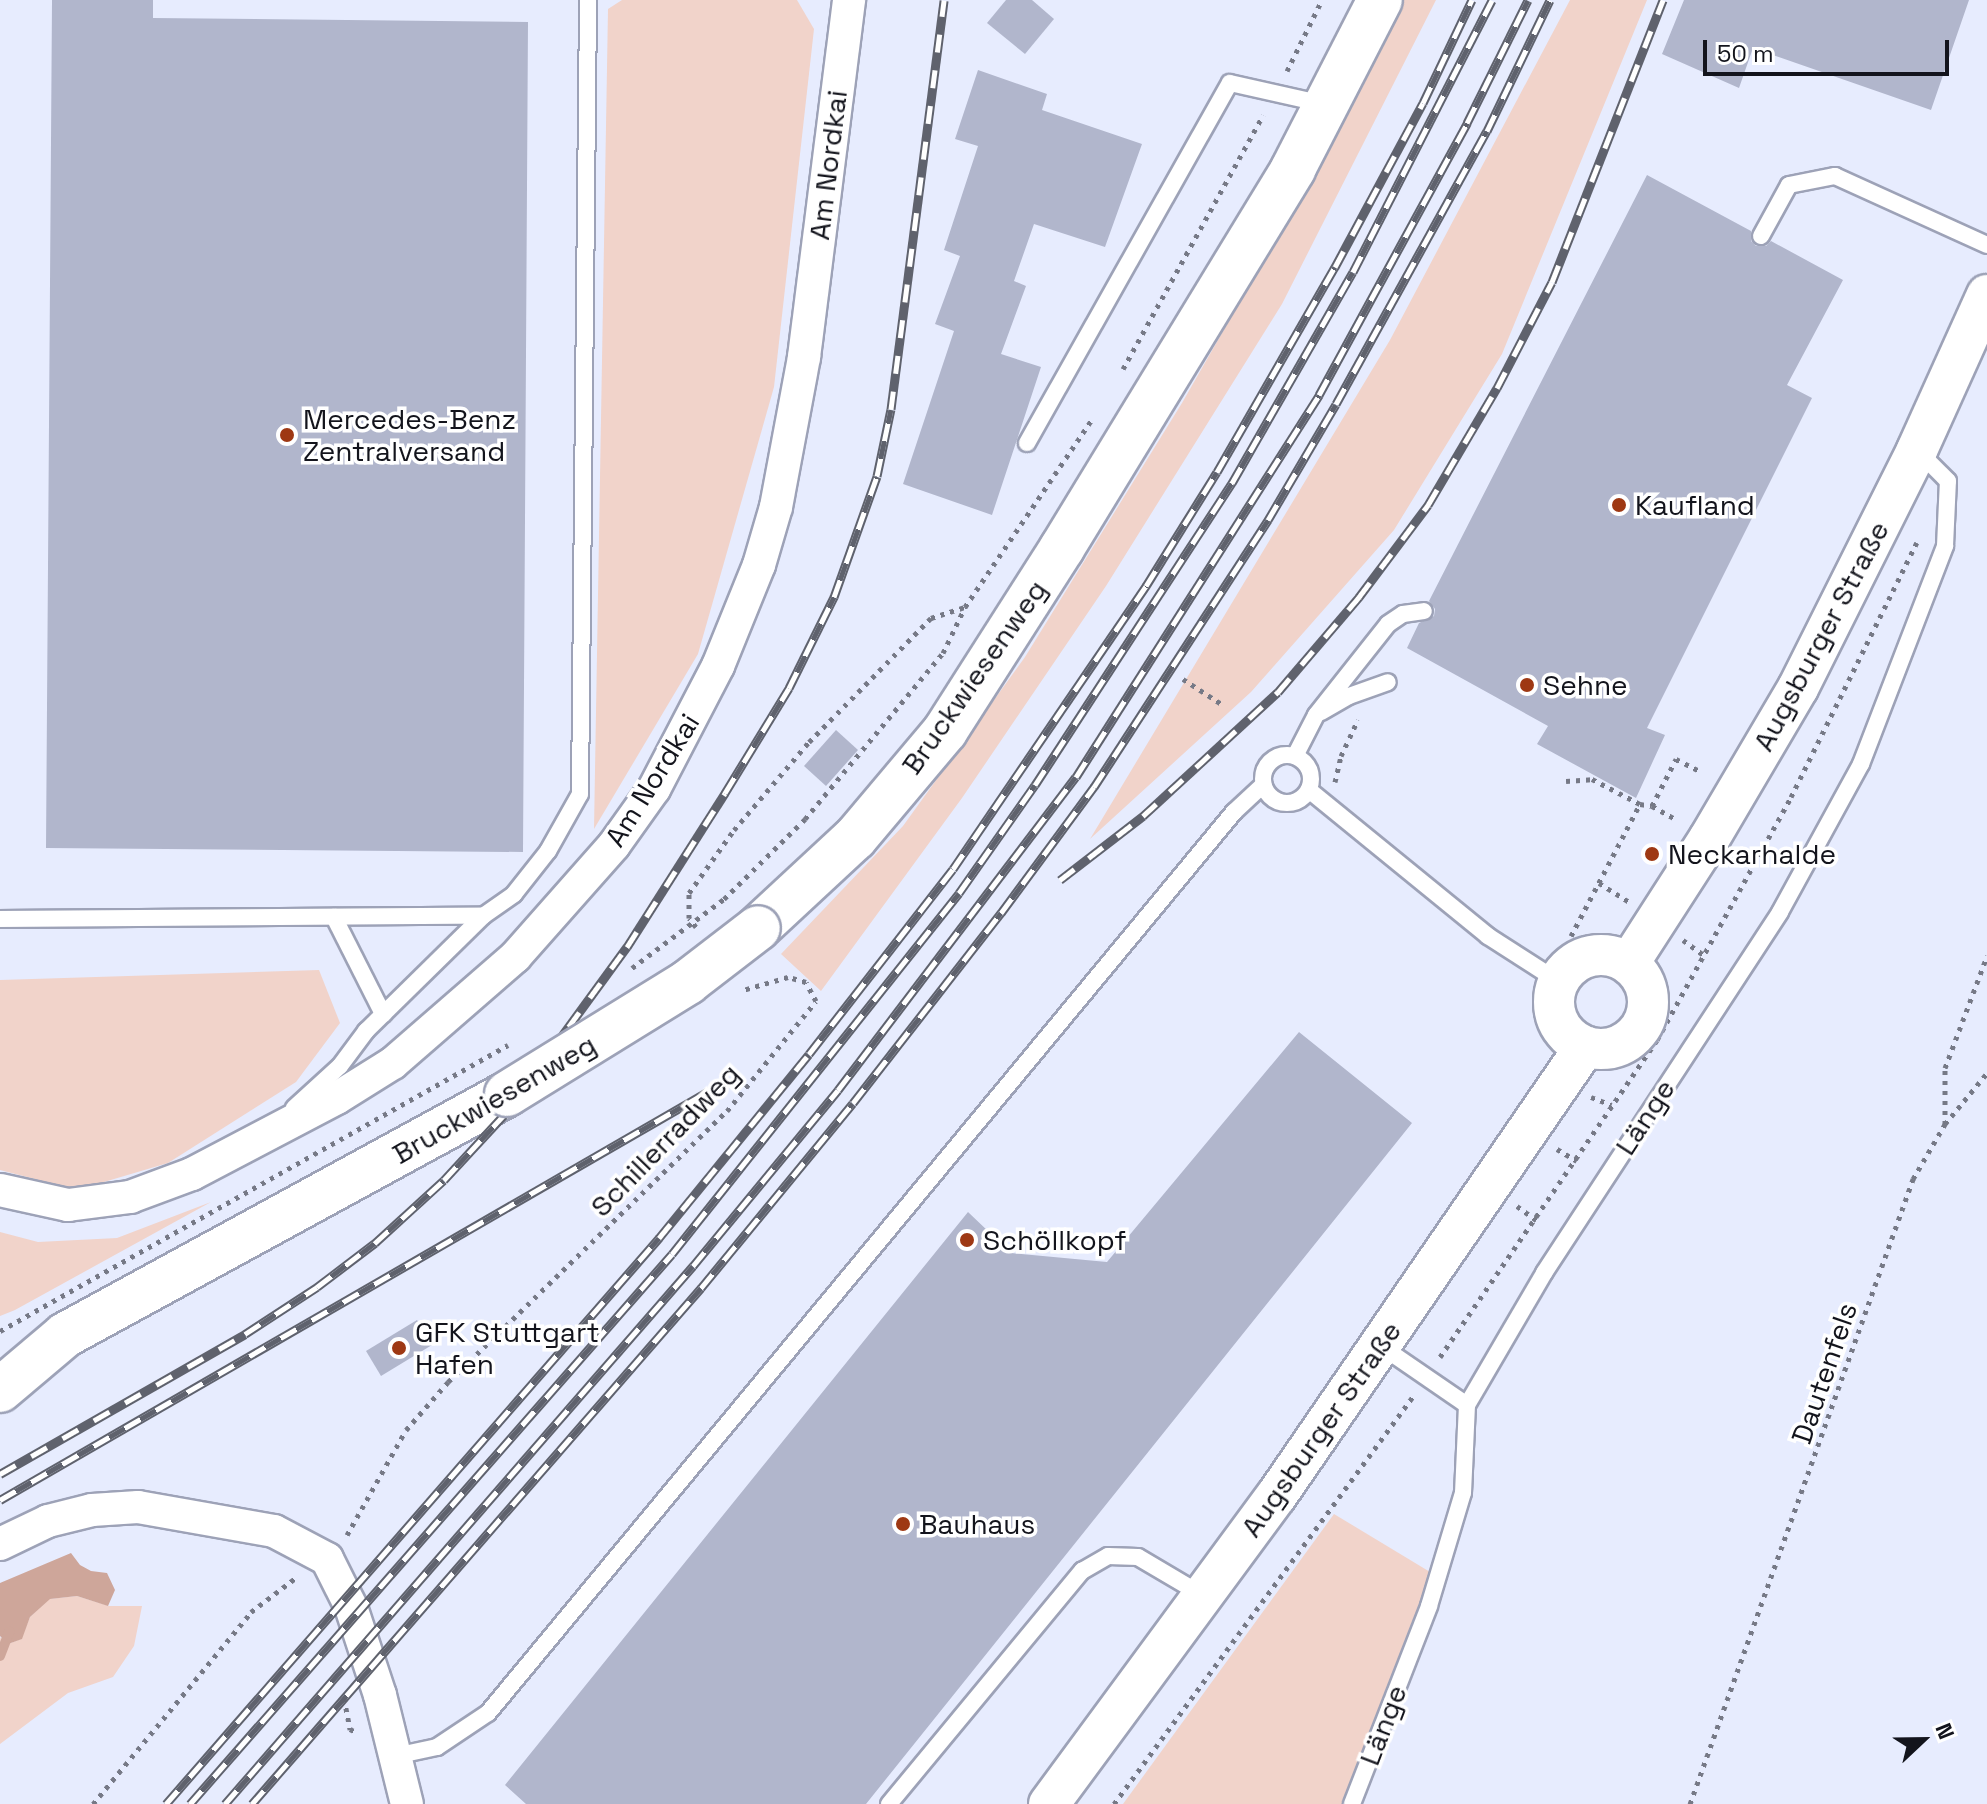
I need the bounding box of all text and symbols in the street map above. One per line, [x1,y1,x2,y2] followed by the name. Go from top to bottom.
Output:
[1707,24,1953,74] scale bar
[1717,38,1774,69] text: 50 m
[802,88,854,242] street label: Am Nordkai
[303,402,516,468] place label: Mercedes-Benz Zentralversand
[278,426,296,444] marker: Mercedes-Benz Zentralversand
[1635,488,1755,522] place label: Kaufland
[1610,496,1628,514] marker: Kaufland
[1746,515,1896,757] street label: Augsburger Straße
[895,574,1053,780] street label: Bruckwiesenweg
[1543,668,1628,702] place label: Sehne
[1518,676,1536,694] marker: Sehne
[598,707,706,853] street label: Am Nordkai
[1668,837,1836,871] place label: Neckarhalde
[1643,845,1661,863] marker: Neckarhalde
[386,1027,602,1171] street label: Bruckwiesenweg
[584,1057,746,1223] street label: Schillerradweg
[1608,1073,1682,1161] street label: Länge
[983,1223,1127,1257] place label: Schöllkopf
[958,1231,976,1249] marker: Schöllkopf
[1784,1298,1864,1448] street label: Dautenfels
[415,1315,599,1381] place label: GFK Stuttgart Hafen
[1234,1315,1408,1543] street label: Augsburger Straße
[390,1339,408,1357] marker: GFK Stuttgart Hafen
[919,1507,1035,1541] place label: Bauhaus
[894,1515,912,1533] marker: Bauhaus
[1352,1680,1414,1770] street label: Länge
[1883,1700,1963,1780] north arrow
[1930,1719,1961,1743] text: N

